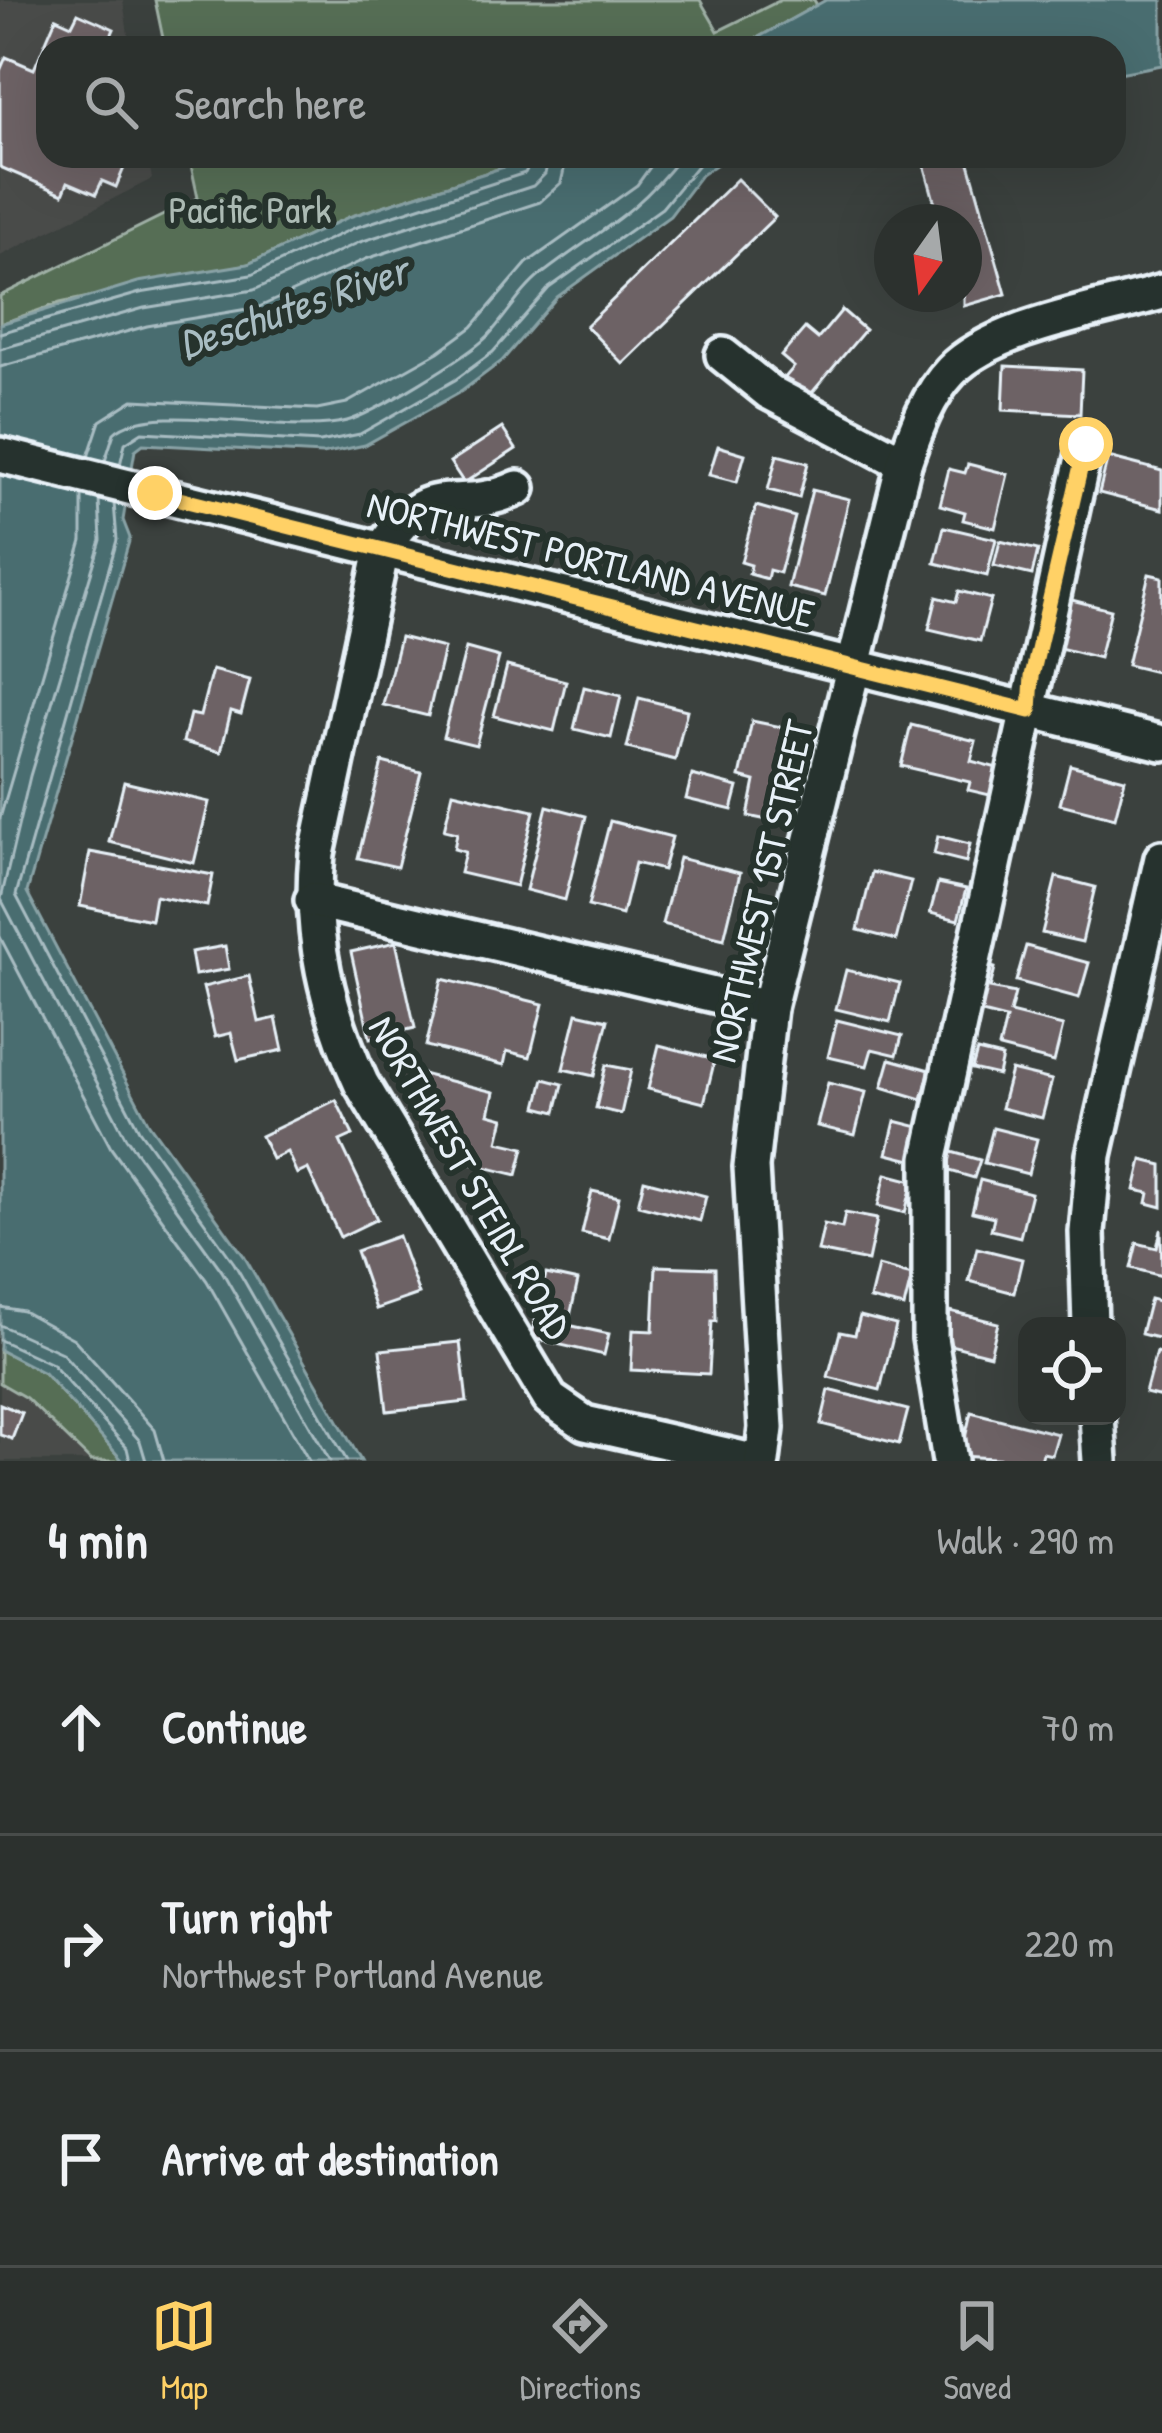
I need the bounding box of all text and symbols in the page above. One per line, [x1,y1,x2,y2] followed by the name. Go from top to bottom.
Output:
[36,36,1126,168] search box
[78,69,144,135] icon: search
[174,72,366,133] text: Search here
[169,182,331,235] park label: Pacific Park
[874,204,982,312] north arrow
[171,239,420,372] water label: Deschutes River
[1059,417,1113,471] route start
[128,466,182,520] route end
[362,477,820,639] street label: NORTHWEST PORTLAND AVENUE
[695,714,825,1067] street label: NORTHWEST 1ST STREET
[357,1006,585,1349] street label: NORTHWEST STEIDL ROAD
[1018,1317,1126,1425] map controls
[1018,1317,1126,1425] button: locate
[48,1505,148,1574] text: 4 min
[937,1513,1114,1566] text: Walk · 290 m
[48,1694,114,1760] icon: ahead
[162,1696,307,1757] text: Continue
[1042,1700,1114,1753] text: 70 m
[162,1886,331,1947] text: Turn right
[48,1910,114,1976] icon: right
[1025,1916,1114,1969] text: 220 m
[162,1947,544,2000] text: Northwest Portland Avenue
[48,2126,114,2192] icon: arrive
[162,2128,499,2189] text: Arrive at destination
[151,2293,217,2409] tab: Map
[520,2293,641,2409] tab: Directions
[943,2293,1011,2409] tab: Saved

